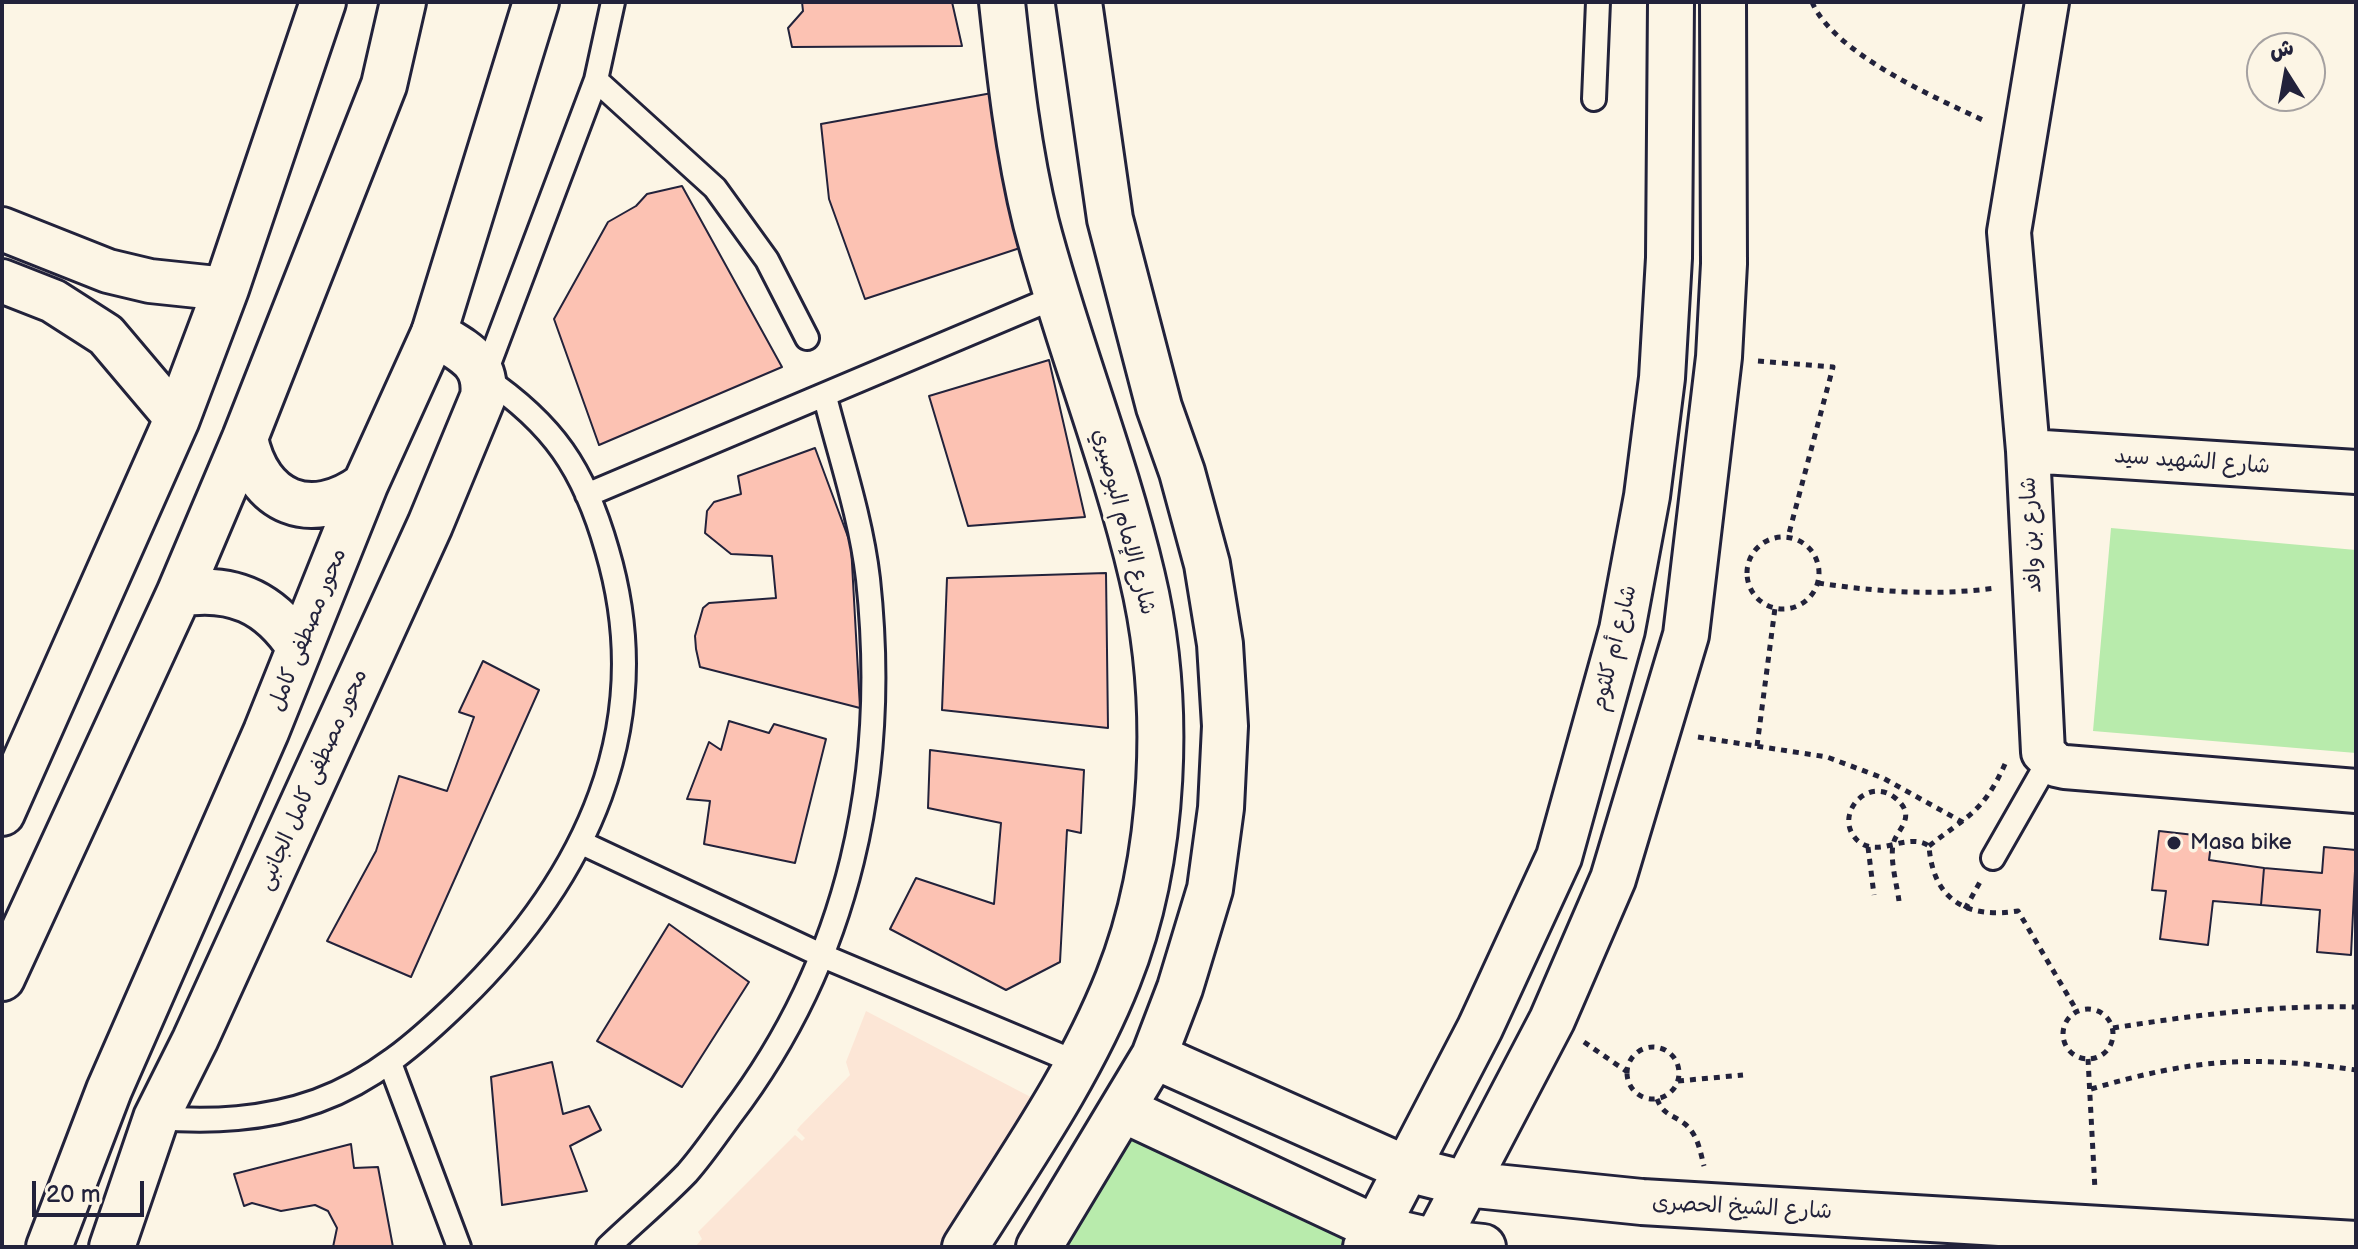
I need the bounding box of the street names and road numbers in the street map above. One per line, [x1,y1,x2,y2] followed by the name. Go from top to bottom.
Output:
[1085,426,1161,618] street label: شارع الإمام البوصيري
[2113,443,2271,481] street label: شارع الشهيد سيد
[2016,476,2048,594] street label: شارع بن وافد
[263,545,353,715] street label: محور مصطفى كامل
[1587,582,1643,714] street label: شارع أم كلثوم
[252,665,374,895] street label: محور مصطفى كامل الجانبى
[1651,1190,1833,1226] street label: شارع الشيخ الحصرى

